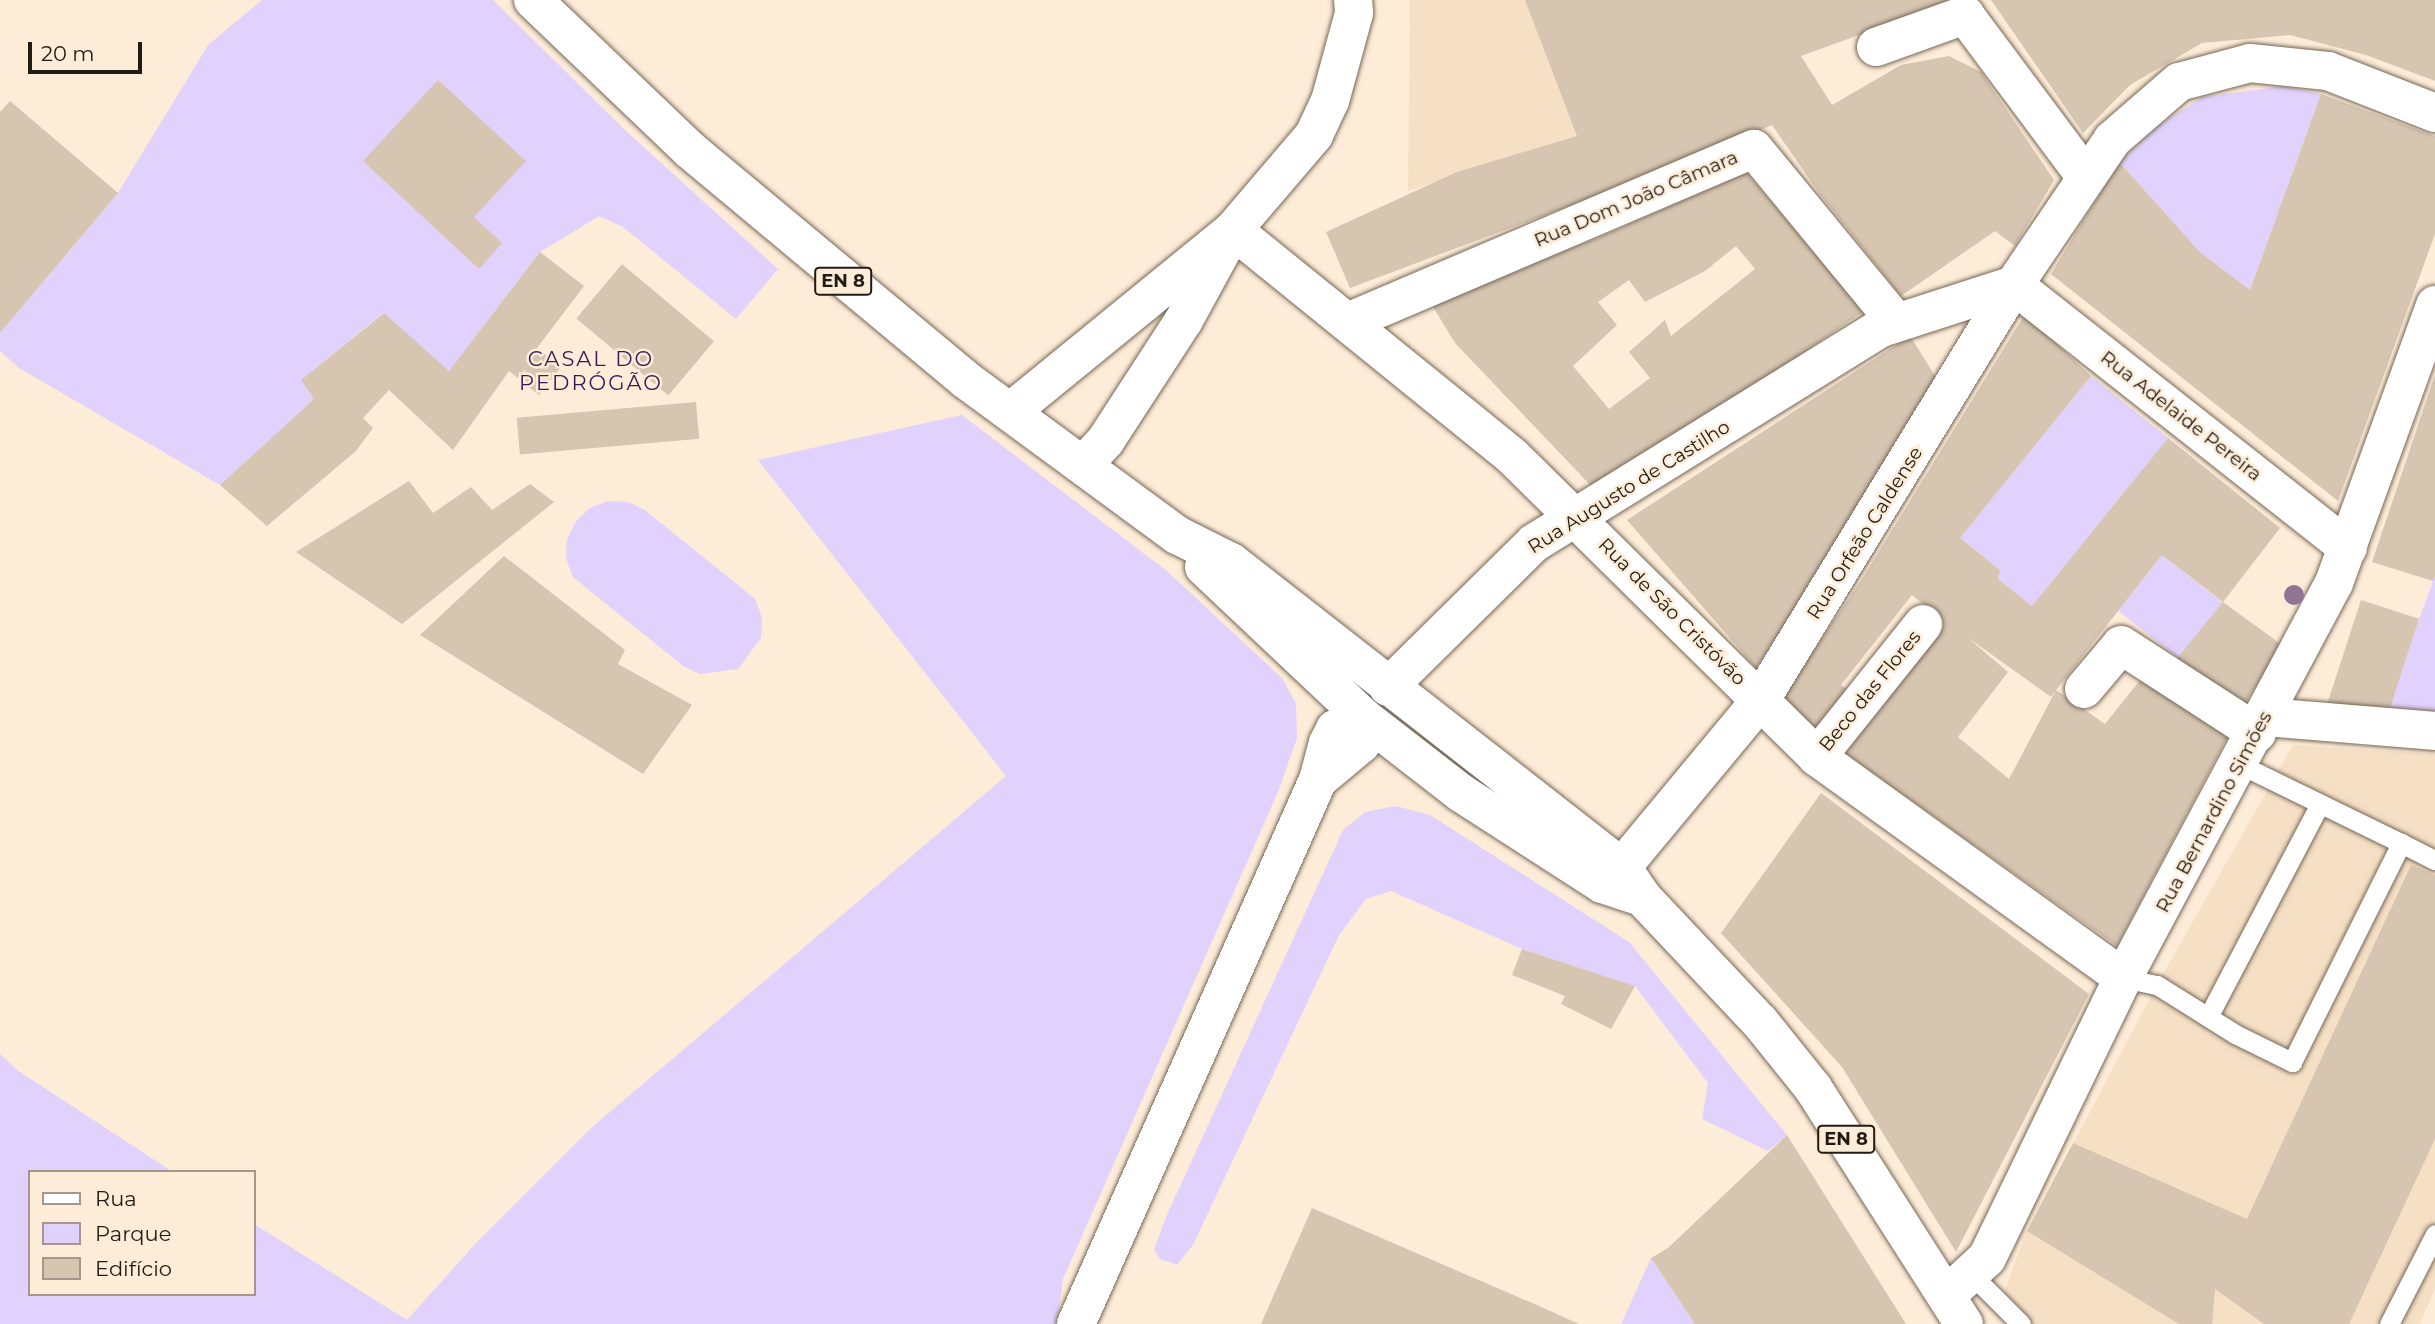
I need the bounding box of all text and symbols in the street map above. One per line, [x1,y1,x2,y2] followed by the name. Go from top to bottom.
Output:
[32,28,145,72] scale bar
[41,41,95,66] text: 20 m
[1531,146,1741,252] street label: Rua Dom João Câmara
[813,267,873,296] road number: EN 8
[520,346,662,396] district label: CASAL DO PEDRÓGÃO
[2096,346,2266,486] street label: Rua Adelaide Pereira
[1524,415,1734,559] street label: Rua Augusto de Castilho
[1802,442,1928,624] street label: Rua Orfeão Caldense
[1594,534,1750,690] street label: Rua de São Cristóvão
[1814,626,1926,756] street label: Beco das Flores
[2151,707,2277,917] street label: Rua Bernardino Simões
[1816,1124,1876,1154] road number: EN 8
[28,1170,256,1296] legend
[95,1186,137,1211] text: Rua
[95,1221,171,1246] text: Parque
[95,1256,172,1281] text: Edifício

